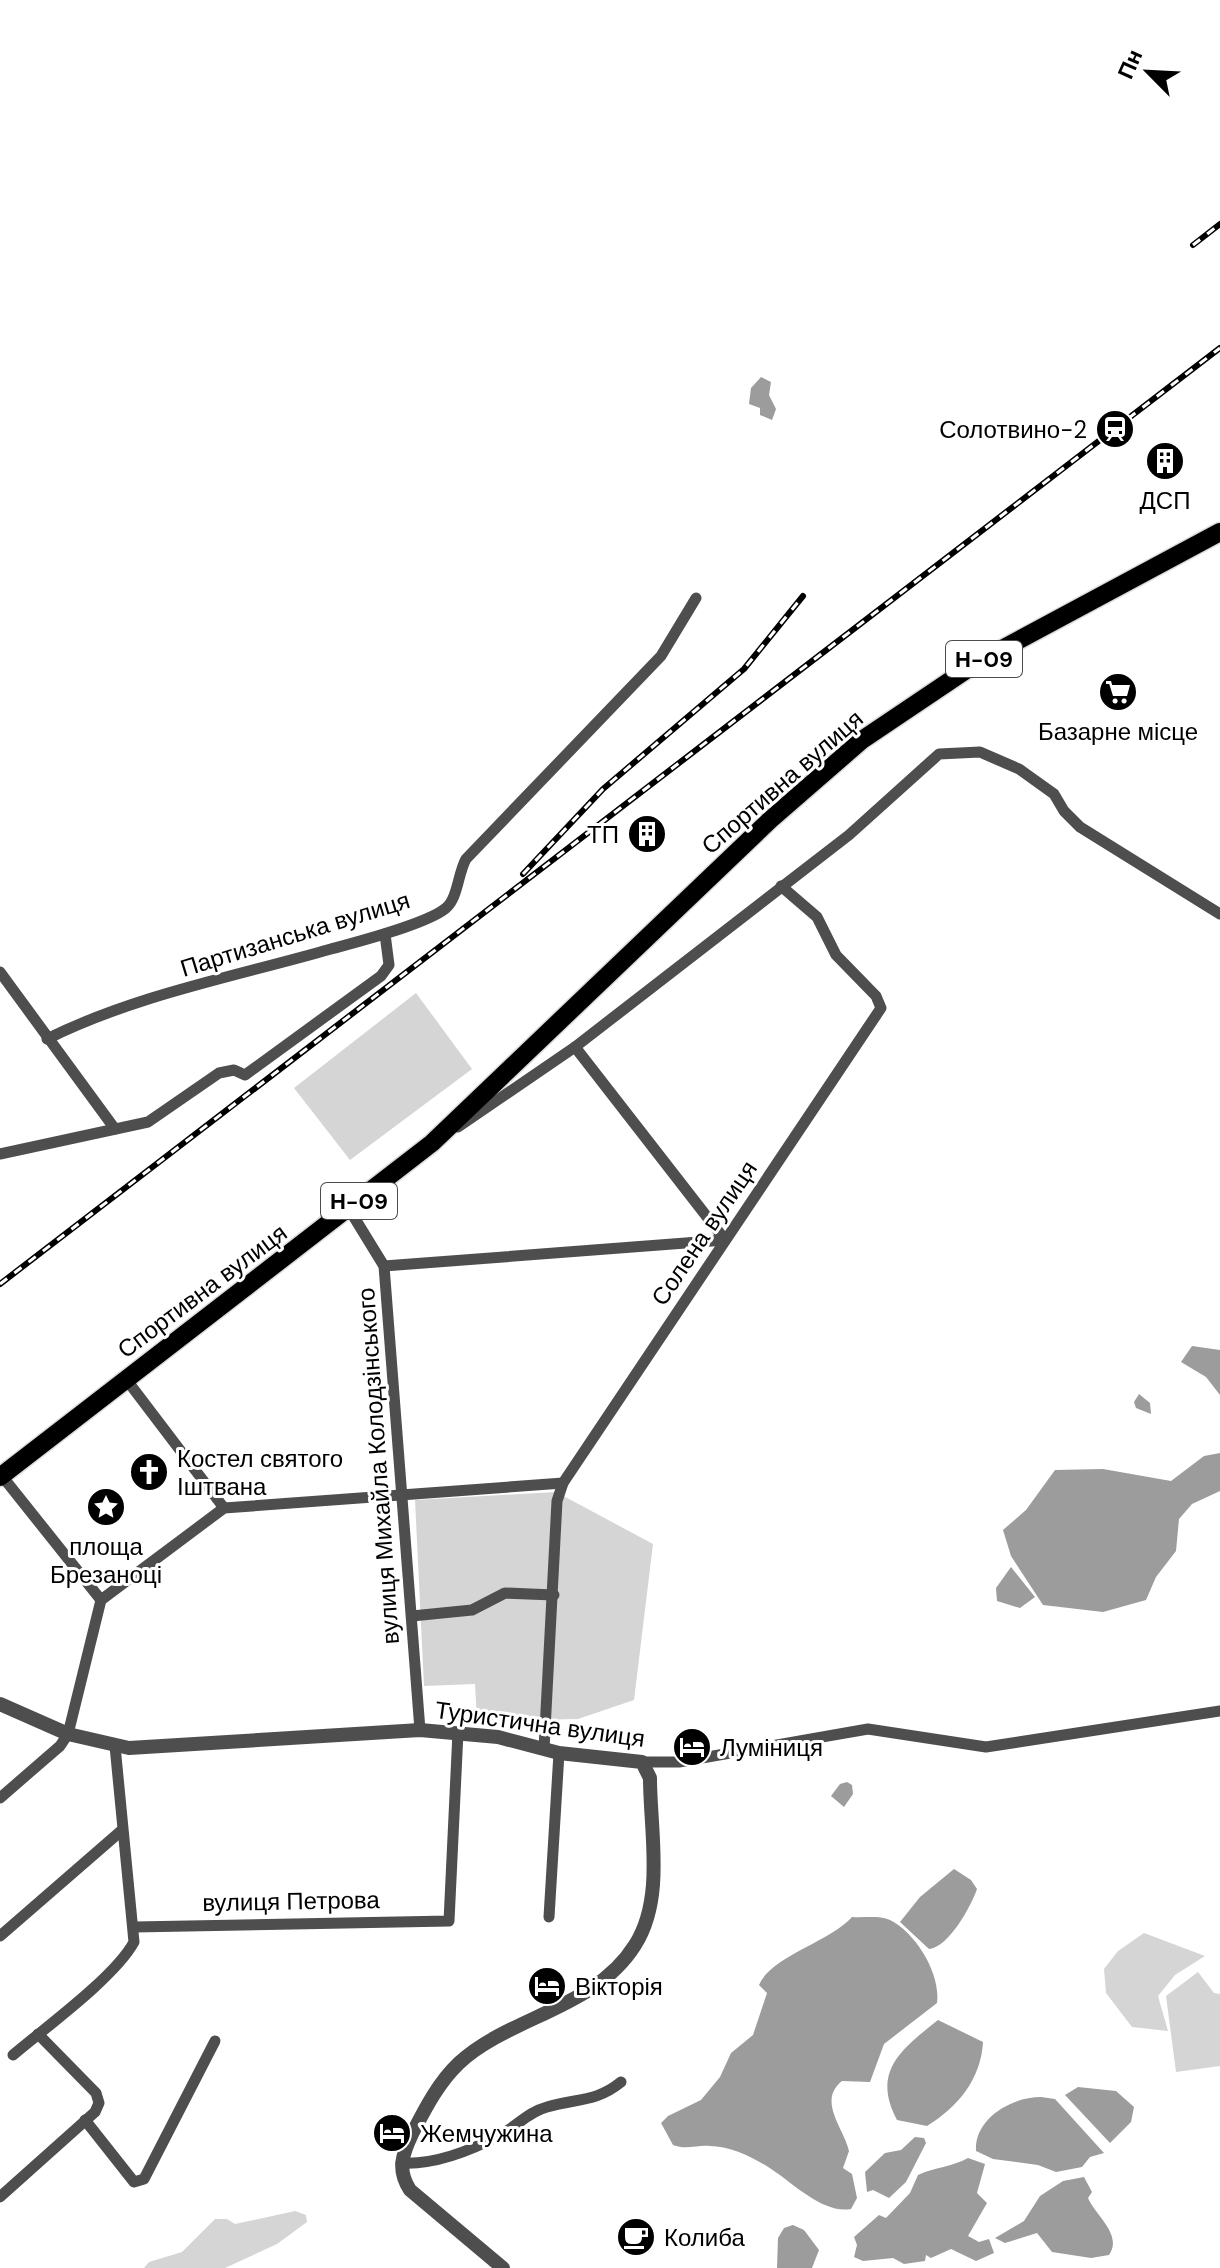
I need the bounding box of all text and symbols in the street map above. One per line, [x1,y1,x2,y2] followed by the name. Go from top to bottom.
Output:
[1108,32,1188,112] north arrow
[1111,45,1149,83] text: Пн
[1094,408,1136,450] station icon: Солотвино-2
[939,414,1087,445] place label: Солотвино-2
[1144,440,1186,482] building icon: ДСП
[1140,485,1190,516] place label: ДСП
[946,641,1022,677] road number: Н-09
[1097,671,1139,713] supermarket icon: Базарне місце
[695,703,869,861] street label: Спортивна вулиця
[1038,716,1198,747] place label: Базарне місце
[626,813,668,855] building icon: ТП
[587,819,619,850] place label: ТП
[176,884,414,984] street label: Партизанська вулиця
[644,1155,764,1311] street label: Солена вулиця
[321,1183,397,1219] road number: Н-09
[111,1217,293,1365] street label: Спортивна вулиця
[350,1287,406,1645] street label: вулиця Михайла Колодзінського
[177,1443,343,1502] place label: Костел святого Іштвана
[128,1451,170,1493] church icon: Костел святого Іштвана
[85,1486,127,1528] place icon: площа Брезаноці
[50,1531,162,1590] place label: площа Брезаноці
[433,1694,647,1754] street label: Туристична вулиця
[671,1726,713,1768] hotel icon: Луміниця
[720,1732,823,1763] place label: Луміниця
[202,1884,381,1918] street label: вулиця Петрова
[526,1965,568,2007] hotel icon: Вікторія
[575,1971,663,2002] place label: Вікторія
[371,2112,413,2154] hotel icon: Жемчужина
[420,2118,553,2149] place label: Жемчужина
[615,2216,657,2258] cafe icon: Колиба
[664,2222,745,2253] place label: Колиба

